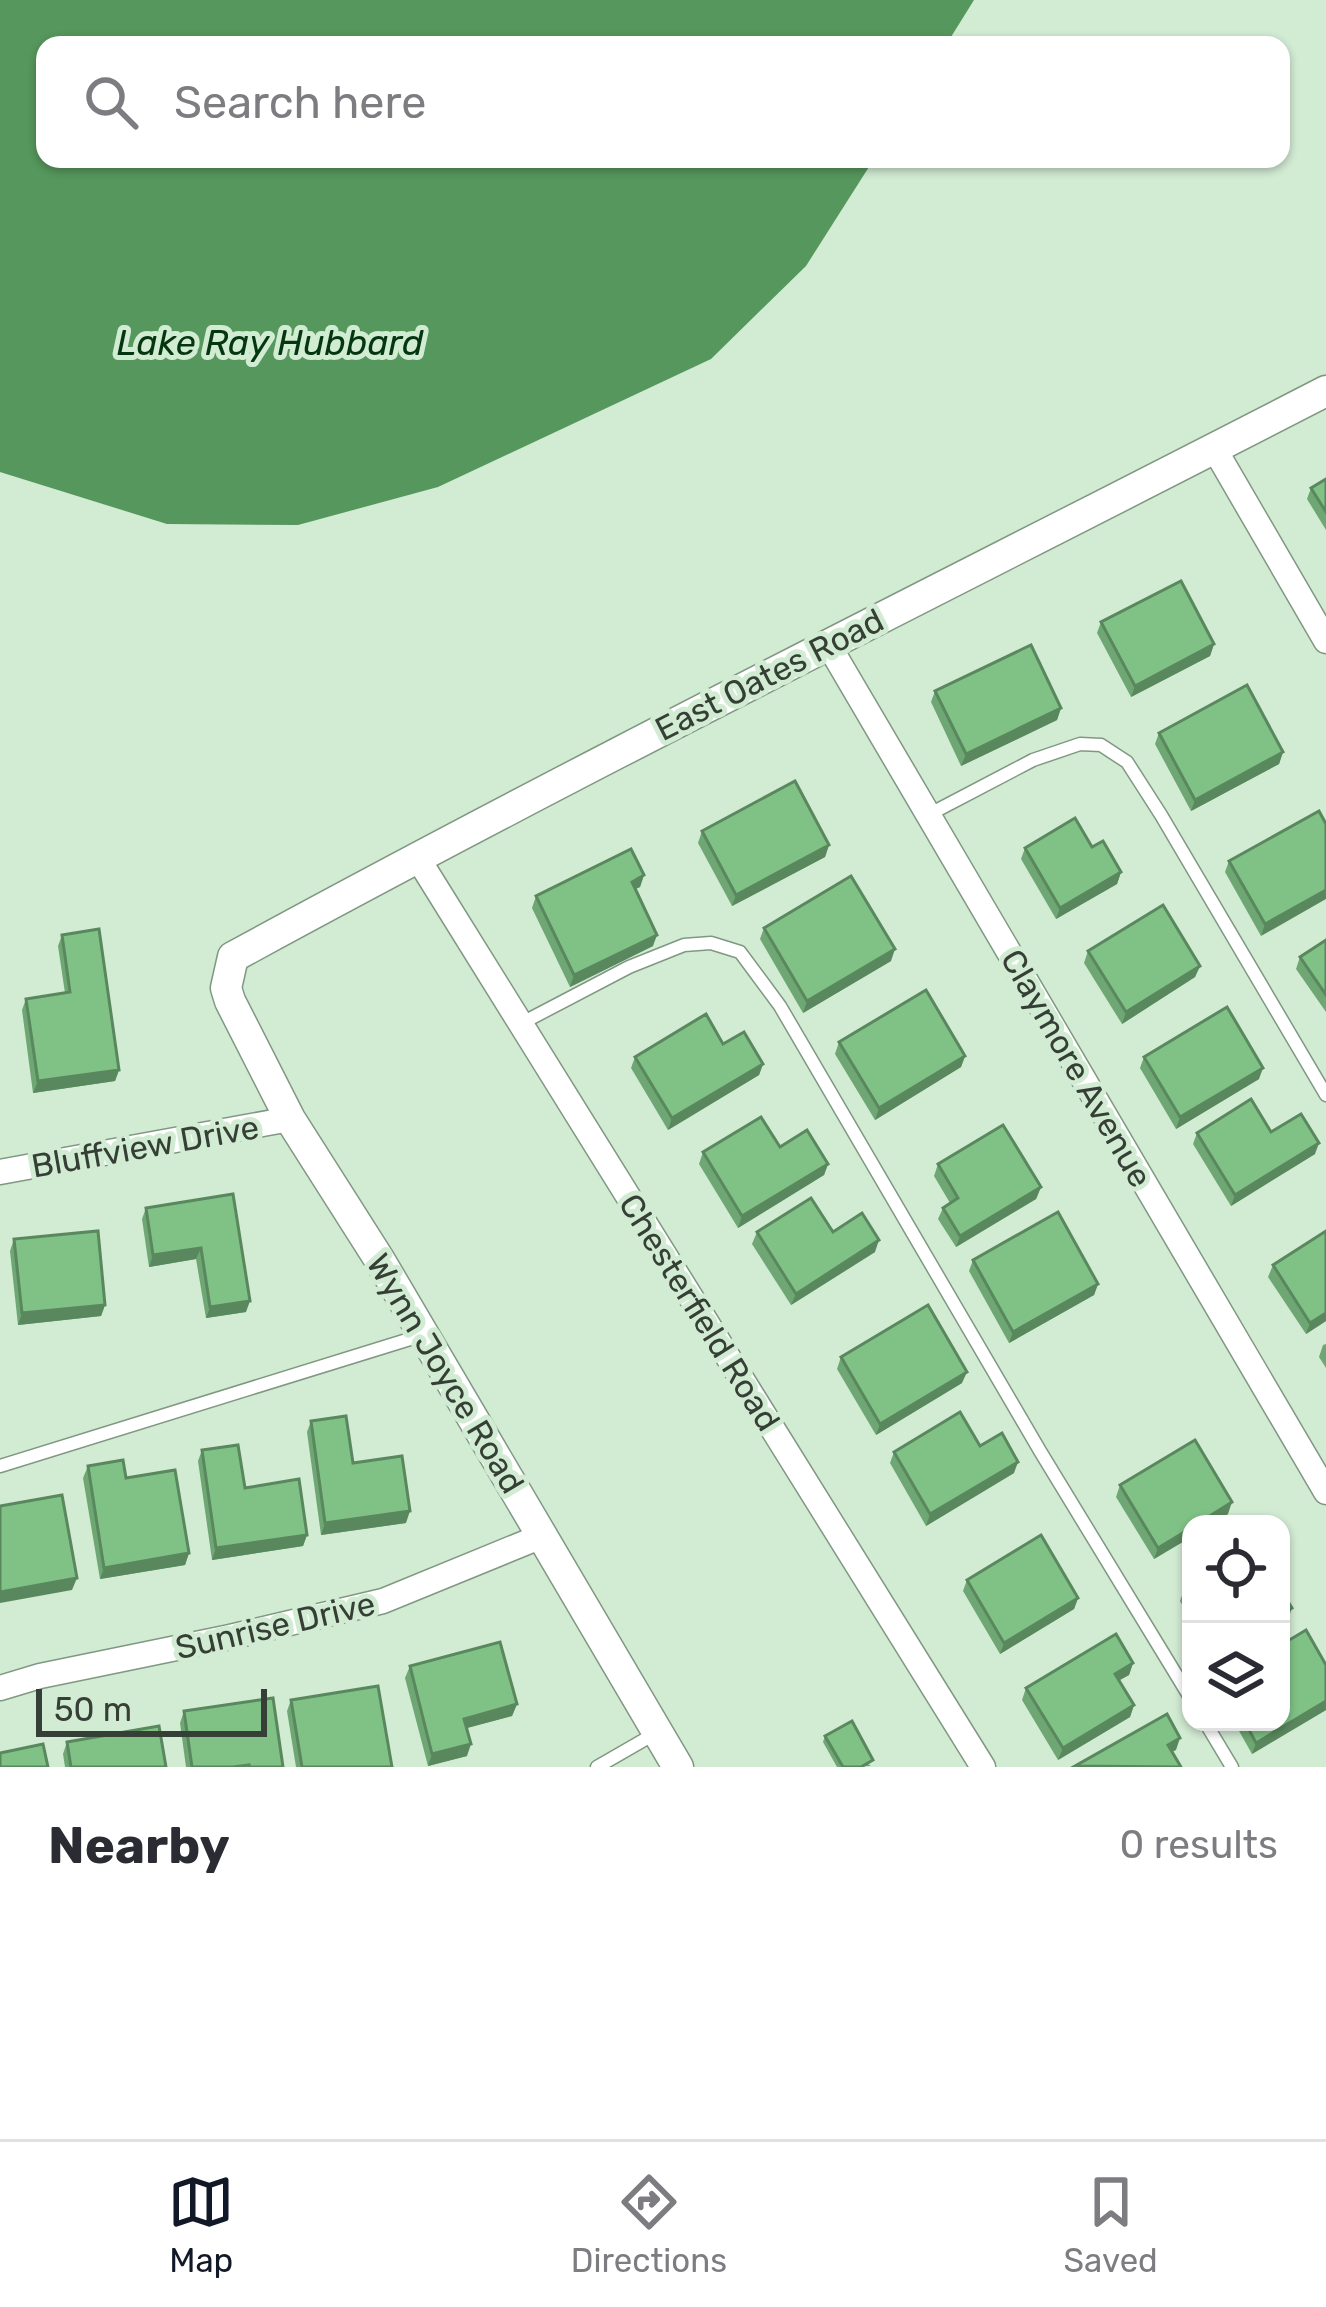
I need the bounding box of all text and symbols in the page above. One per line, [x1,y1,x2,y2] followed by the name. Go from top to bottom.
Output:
[36,36,1290,168] search box
[78,69,144,135] icon: search
[174,76,426,129] text: Search here
[117,321,424,364] water label: Lake Ray Hubbard
[649,600,890,749] street label: East Oates Road
[993,943,1160,1194] street label: Claymore Avenue
[28,1107,262,1186] street label: Bluffview Drive
[611,1187,788,1438] street label: Chesterfield Road
[359,1246,532,1500] street label: Wynn Joyce Road
[1182,1515,1290,1731] map controls
[1182,1515,1290,1623] button: locate
[171,1584,379,1667] street label: Sunrise Drive
[1182,1623,1290,1731] button: layers
[36,1683,267,1736] scale bar
[54,1690,132,1729] text: 50 m
[48,1815,230,1876] text: Nearby
[1119,1822,1278,1868] text: 0 results
[168,2169,234,2280] tab: Map
[571,2169,727,2280] tab: Directions
[1064,2169,1158,2280] tab: Saved

